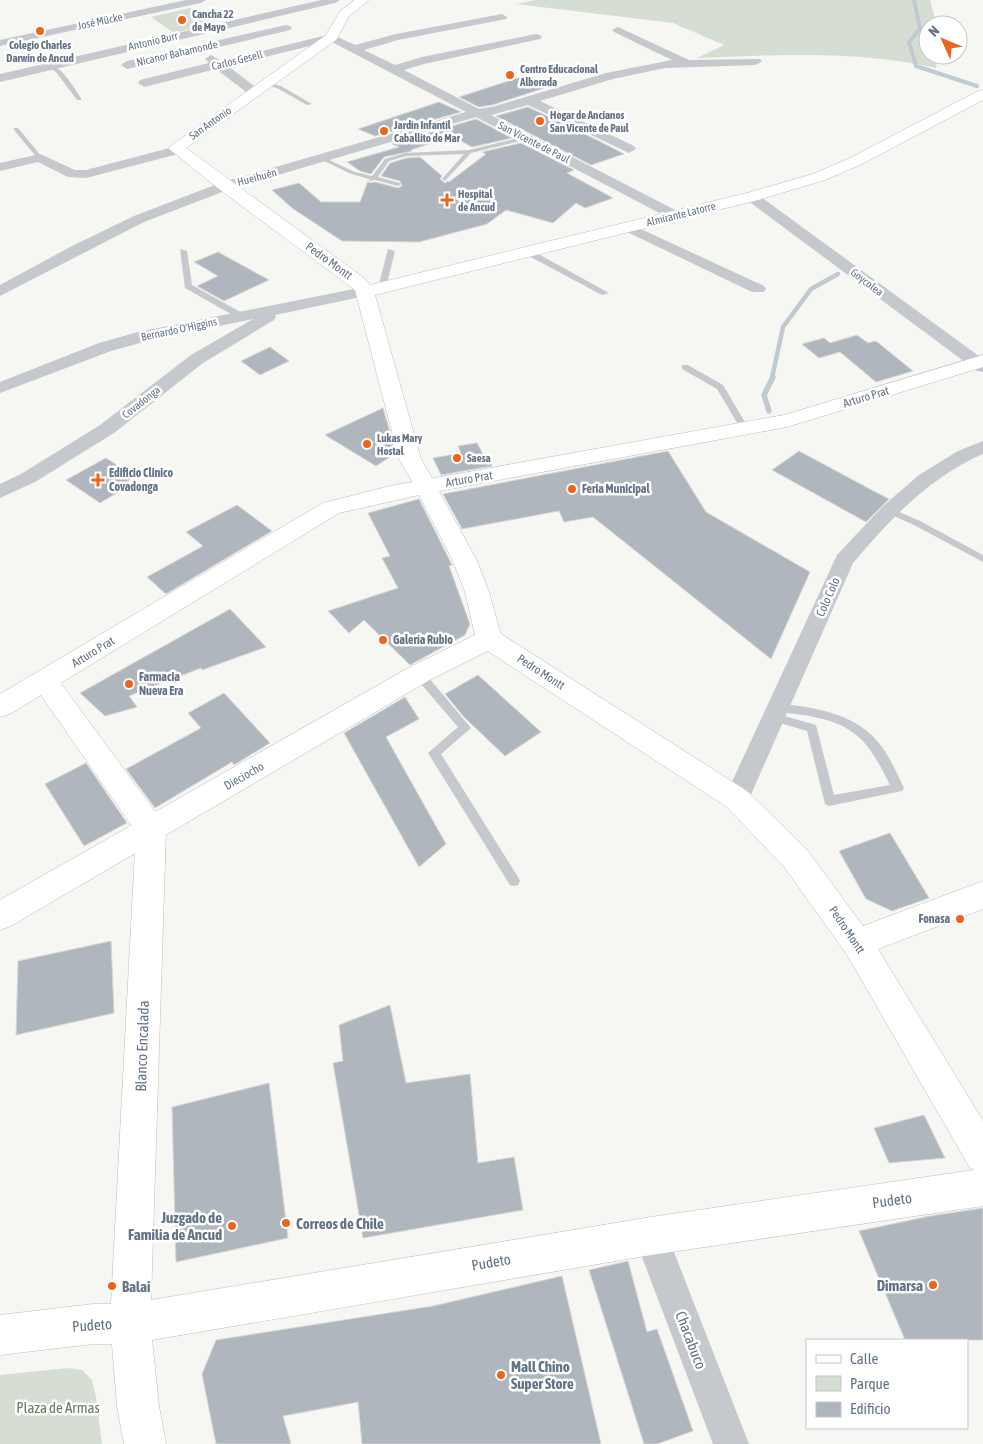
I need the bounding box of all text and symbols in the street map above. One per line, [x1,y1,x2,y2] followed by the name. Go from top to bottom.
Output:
[192,8,234,33] place label: Cancha 22 de Mayo
[77,10,123,32] street label: José Mücke
[176,14,188,26] marker: Cancha 22 de Mayo
[918,15,968,65] north arrow
[925,22,942,39] text: N
[34,25,46,37] marker: Colegio Charles Darwin de Ancud
[127,29,180,53] street label: Antonio Burr
[135,38,219,68] street label: Nicanor Bahamonde
[6,39,74,64] place label: Colegio Charles Darwin de Ancud
[210,48,264,72] street label: Carlos Gesell
[519,63,599,88] place label: Centro Educacional Alborada
[504,69,516,81] marker: Centro Educacional Alborada
[187,104,233,142] street label: San Antonio
[550,109,630,134] place label: Hogar de Ancianos San Vicente de Paul
[534,115,546,127] marker: Hogar de Ancianos San Vicente de Paul
[393,119,461,144] place label: Jardín Infantil Caballito de Mar
[496,119,572,165] street label: San Vicente de Paul
[378,125,390,137] marker: Jardín Infantil Caballito de Mar
[236,166,278,188] street label: Hueihuén
[458,188,495,213] place label: Hospital de Ancud
[440,193,454,207] marker: Hospital de Ancud
[645,200,717,228] street label: Almirante Latorre
[303,239,355,283] street label: Pedro Montt
[848,266,886,298] street label: Goycolea
[140,315,218,343] street label: Bernardo O'Higgins
[120,383,162,421] street label: Covadonga
[841,383,891,411] street label: Arturo Prat
[377,432,423,457] place label: Lukas Mary Hostal
[361,438,373,450] marker: Lukas Mary Hostal
[451,452,463,464] marker: Saesa
[467,452,491,464] place label: Saesa
[109,466,173,494] place label: Edificio Clinico Covadonga
[444,468,494,490] street label: Arturo Prat
[91,473,105,487] marker: Edificio Clinico Covadonga
[582,482,650,496] place label: Feria Municipal
[566,483,578,495] marker: Feria Municipal
[813,575,843,619] street label: Colo Colo
[69,633,117,670] street label: Arturo Prat
[393,633,453,647] place label: Galería Rubio
[377,634,389,646] marker: Galería Rubio
[515,651,568,693] street label: Pedro Montt
[139,670,184,698] place label: Farmacia Nueva Era
[123,678,135,690] marker: Farmacia Nueva Era
[222,759,267,793] street label: Dieciocho
[826,904,868,957] street label: Pedro Montt
[919,912,950,926] place label: Fonasa
[954,913,966,925] marker: Fonasa
[132,1000,152,1092] street label: Blanco Encalada
[871,1189,913,1211] street label: Pudeto
[128,1209,222,1243] place label: Juzgado de Familia de Ancud
[296,1215,384,1232] place label: Correos de Chile
[280,1217,292,1229] marker: Correos de Chile
[226,1220,238,1232] marker: Juzgado de Familia de Ancud
[470,1250,512,1274] street label: Pudeto
[877,1277,923,1294] place label: Dimarsa
[122,1278,151,1295] place label: Balai
[927,1279,939,1291] marker: Dimarsa
[106,1280,118,1292] marker: Balai
[672,1309,710,1371] street label: Chacabuco
[72,1315,112,1335] street label: Pudeto
[806,1339,968,1429] legend
[850,1350,879,1367] text: Calle
[511,1358,574,1392] place label: Mall Chino Super Store
[495,1369,507,1381] marker: Mall Chino Super Store
[850,1375,890,1392] text: Parque
[16,1399,100,1416] park label: Plaza de Armas
[850,1400,891,1417] text: Edificio

